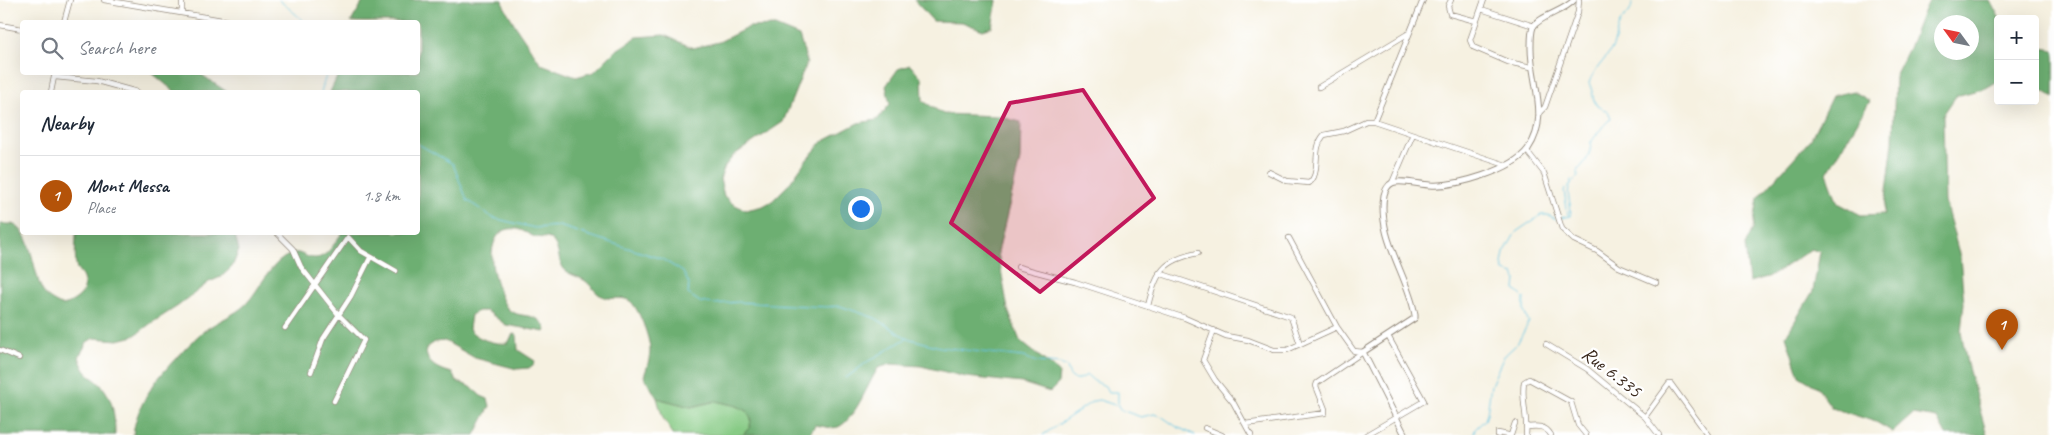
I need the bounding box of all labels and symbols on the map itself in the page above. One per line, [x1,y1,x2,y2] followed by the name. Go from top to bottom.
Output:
[1934,15,1979,60] north arrow
[848,196,874,222] your location
[1986,309,2018,350] pin: 1
[1577,341,1648,404] street label: Rue 6.335

